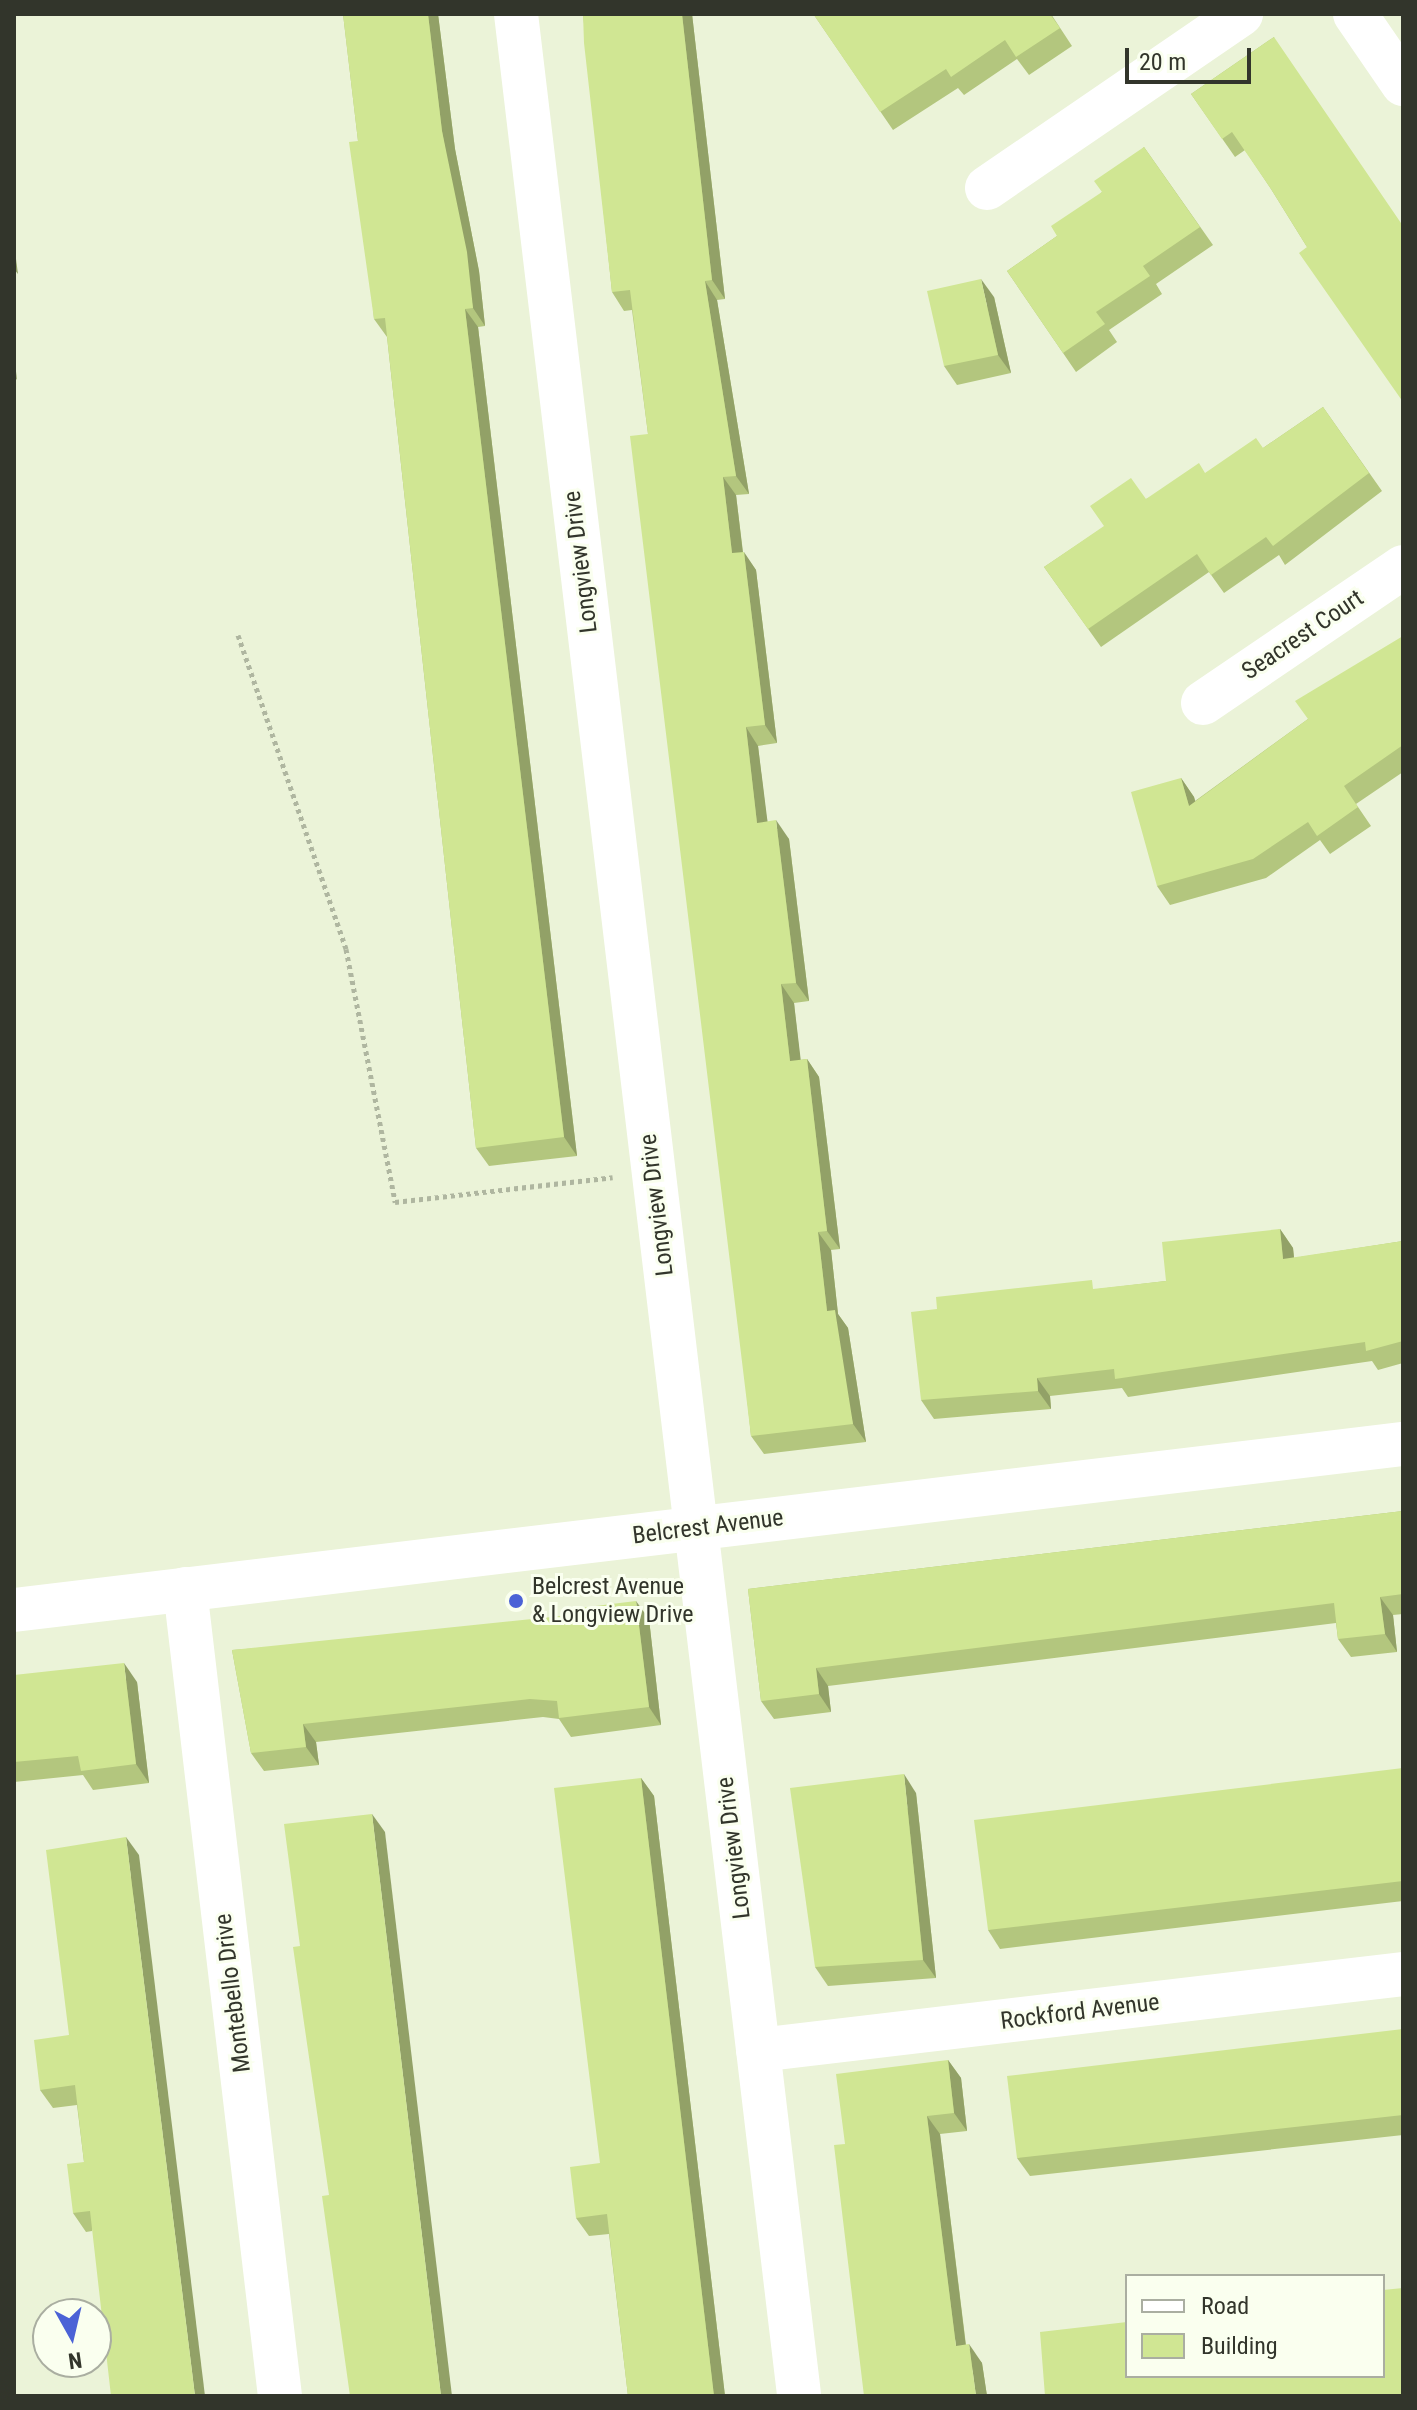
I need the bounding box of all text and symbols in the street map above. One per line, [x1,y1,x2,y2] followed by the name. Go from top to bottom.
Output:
[1129,32,1255,82] scale bar
[1139,48,1186,76] text: 20 m
[558,489,604,635] street label: Longview Drive
[1237,584,1369,686] street label: Seacrest Court
[634,1132,680,1278] street label: Longview Drive
[631,1503,785,1551] street label: Belcrest Avenue
[532,1573,693,1629] place label: Belcrest Avenue & Longview Drive
[507,1592,525,1610] marker: Belcrest Avenue & Longview Drive
[711,1775,757,1921] street label: Longview Drive
[209,1912,257,2074] street label: Montebello Drive
[999,1988,1161,2036] street label: Rockford Avenue
[1125,2274,1385,2378] legend
[1201,2292,1249,2320] text: Road
[32,2298,112,2378] north arrow
[1201,2332,1278,2360] text: Building
[67,2347,84,2374] text: N

